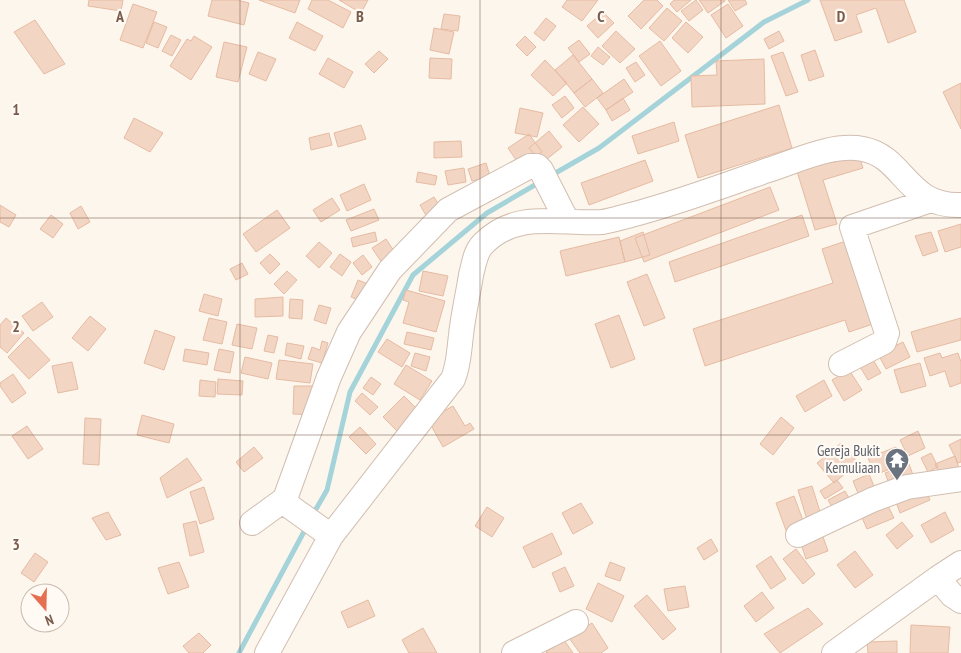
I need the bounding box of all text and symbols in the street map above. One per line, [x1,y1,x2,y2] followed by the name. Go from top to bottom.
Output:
[115,6,125,26] text: A
[356,6,364,26] text: B
[597,6,605,26] text: C
[837,6,846,26] text: D
[12,99,20,119] text: 1
[12,316,20,336] text: 2
[817,441,880,477] place label: Gereja Bukit Kemuliaan
[884,447,910,481] temple icon: Gereja Bukit Kemuliaan
[12,534,20,554] text: 3
[20,583,70,633] north arrow
[43,610,56,630] text: N

